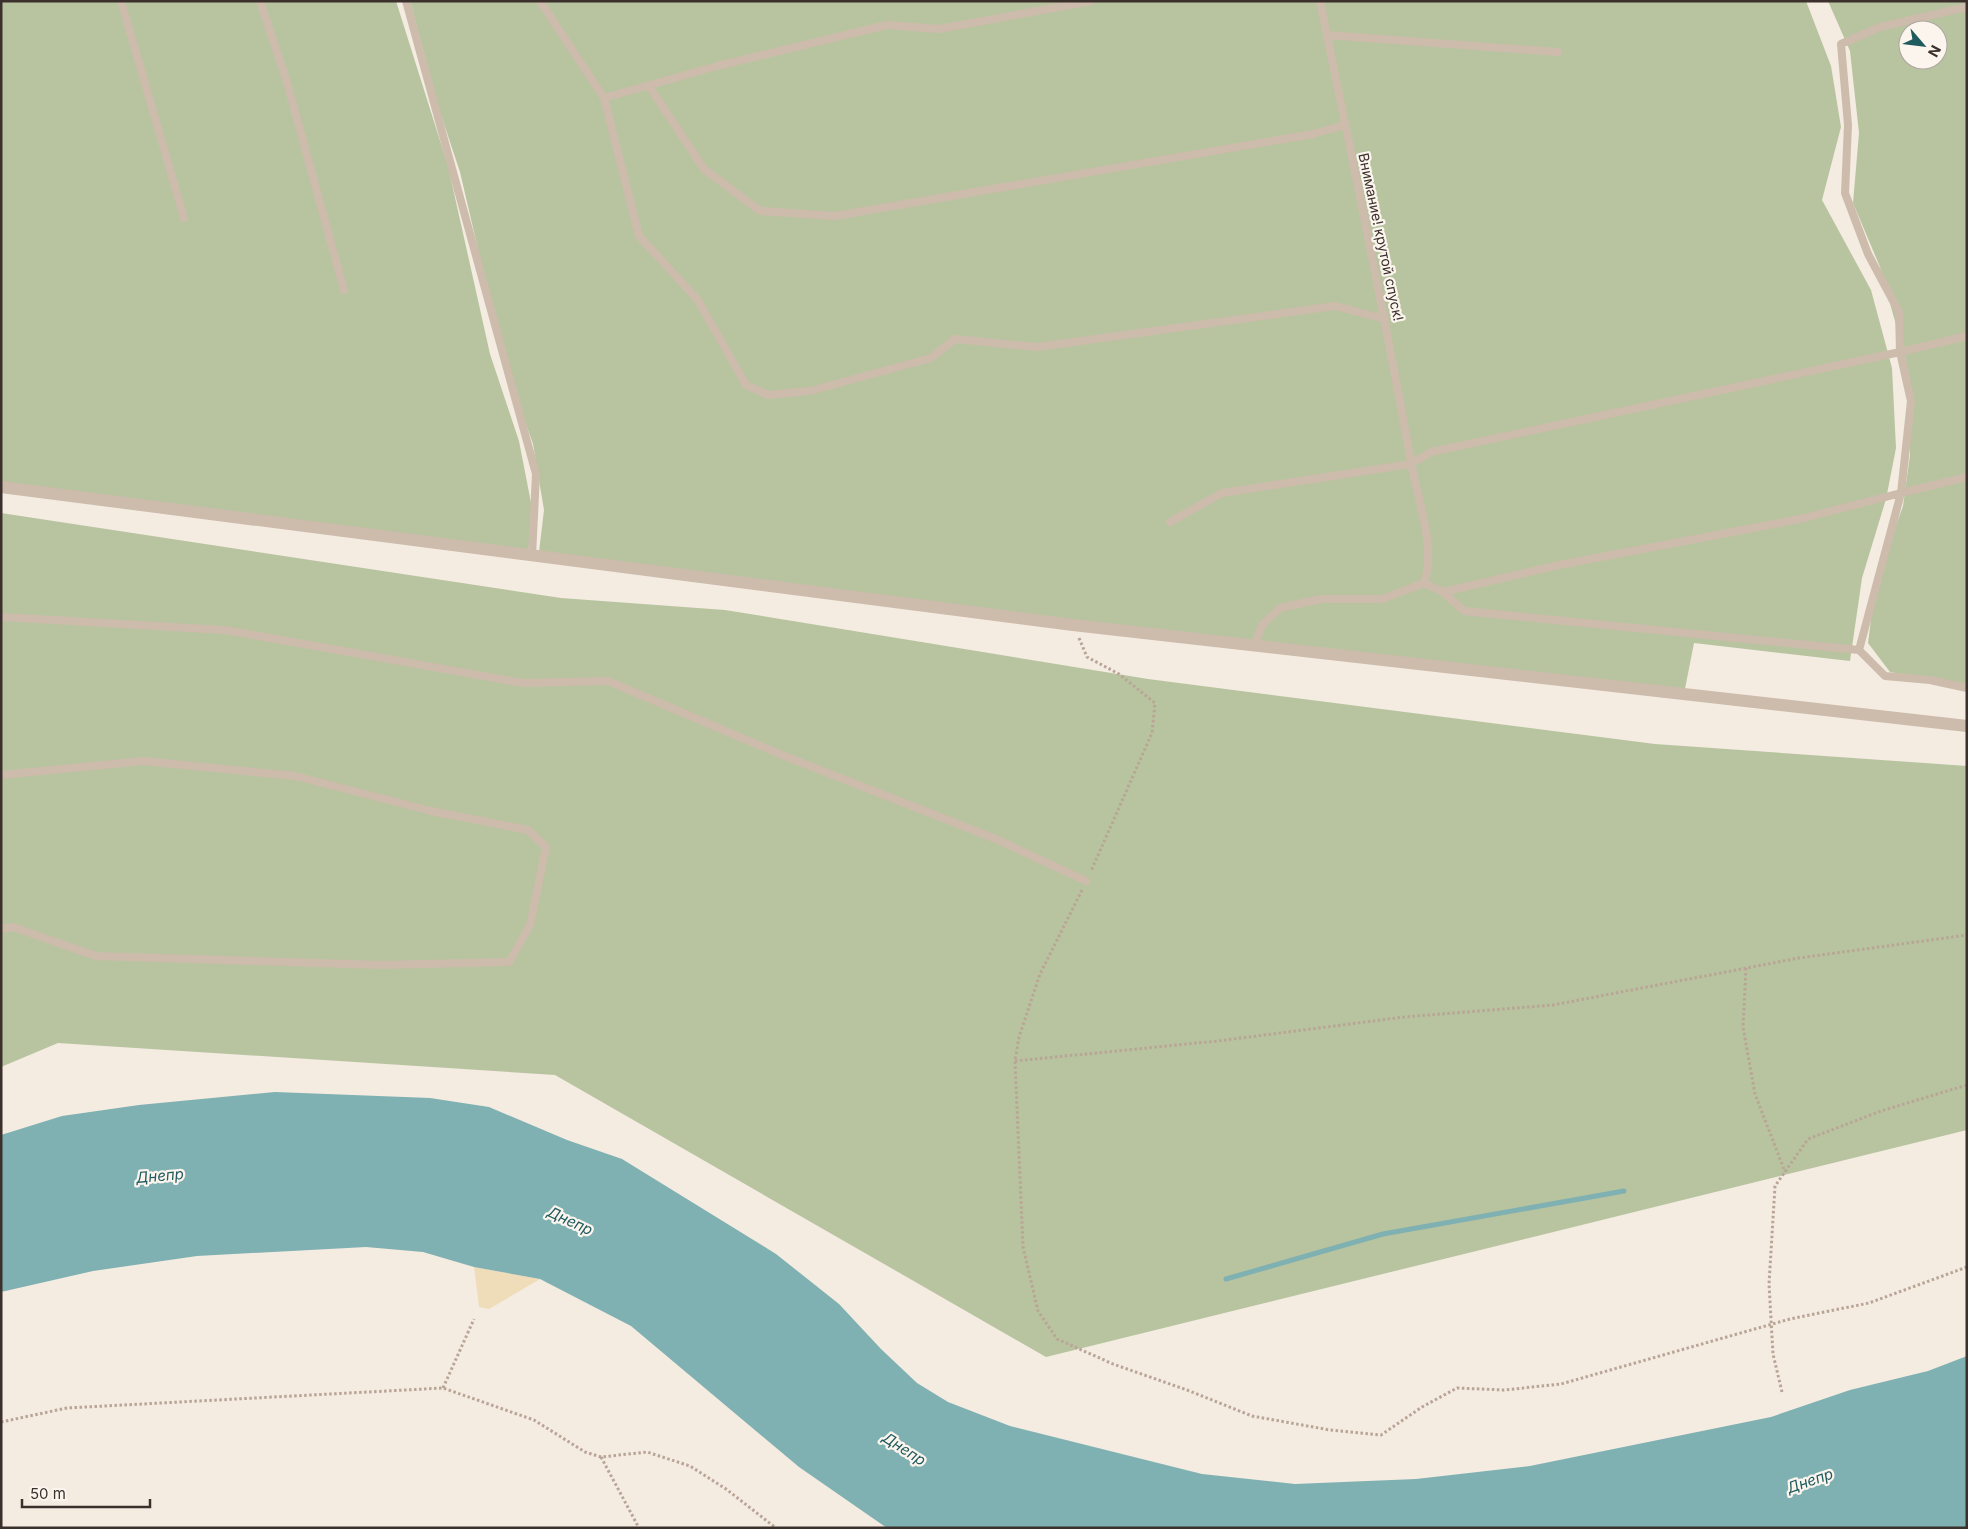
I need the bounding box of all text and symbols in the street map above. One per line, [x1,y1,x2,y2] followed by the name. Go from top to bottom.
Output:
[1898,20,1948,70] north arrow
[1925,43,1945,60] text: N
[1355,151,1408,322] street label: Внимание! крутой спуск!
[134,1164,185,1187] water label: Днепр
[544,1201,596,1239] water label: Днепр
[878,1427,930,1470] water label: Днепр
[1783,1464,1836,1498] water label: Днепр
[22,1476,150,1508] scale bar
[30,1484,66,1503] text: 50 m

